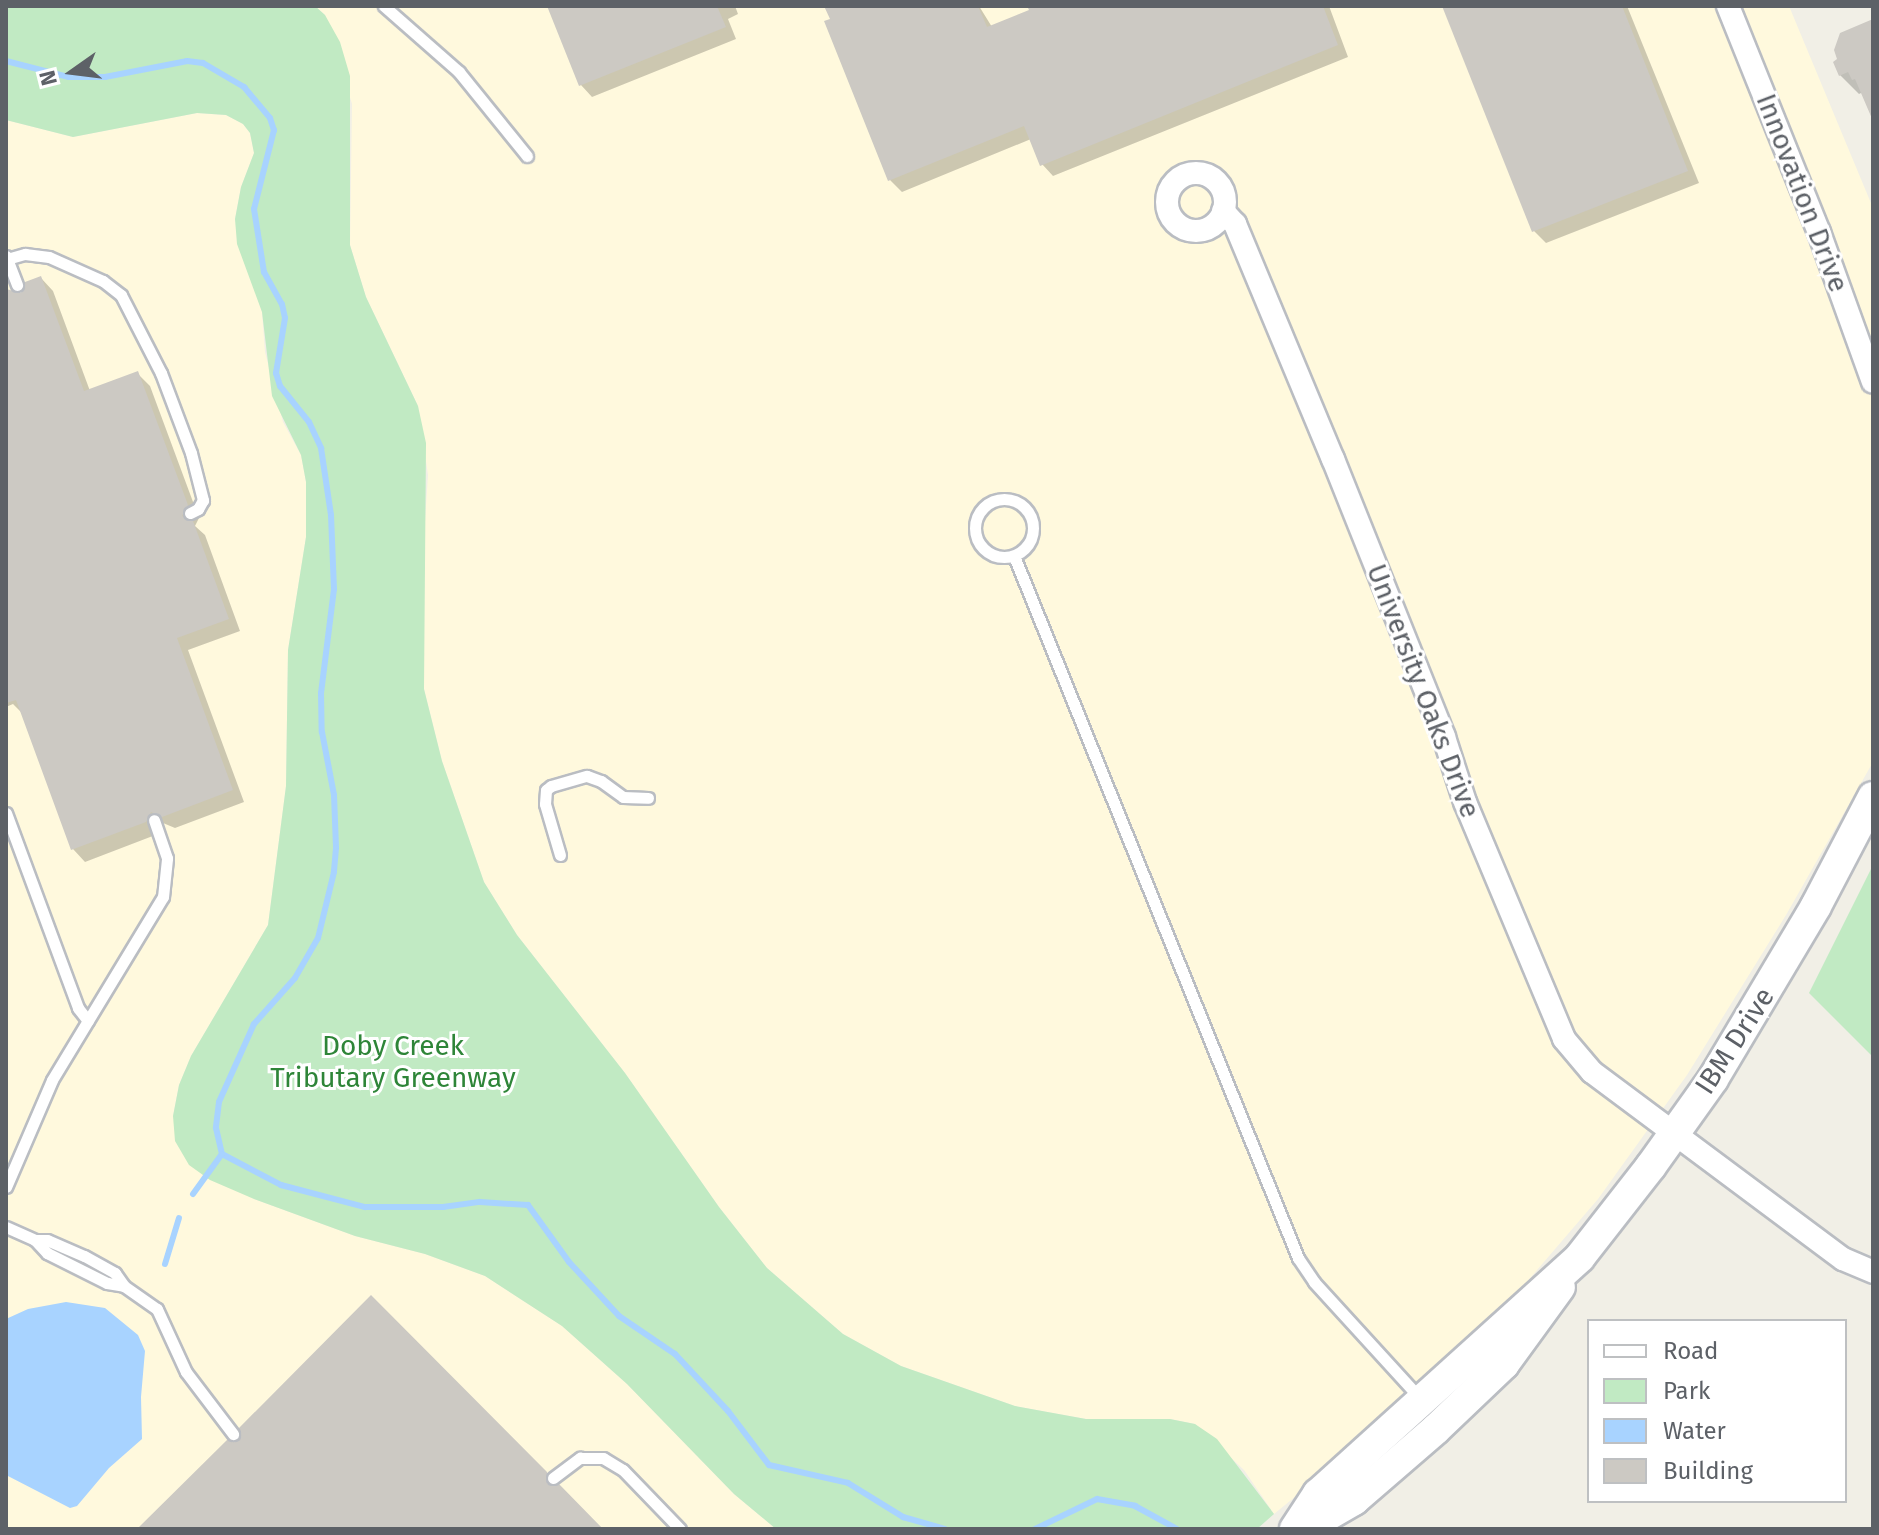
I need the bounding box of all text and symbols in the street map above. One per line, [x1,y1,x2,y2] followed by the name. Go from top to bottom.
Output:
[32,32,112,112] north arrow
[33,68,63,88] text: N
[1749,89,1855,297] street label: Innovation Drive
[1359,559,1487,823] street label: University Oaks Drive
[1688,981,1782,1101] street label: IBM Drive
[270,1029,516,1095] park label: Doby Creek Tributary Greenway
[1587,1319,1847,1503] legend
[1663,1337,1718,1365] text: Road
[1663,1377,1710,1405] text: Park
[1663,1417,1726,1445] text: Water
[1663,1457,1753,1485] text: Building

